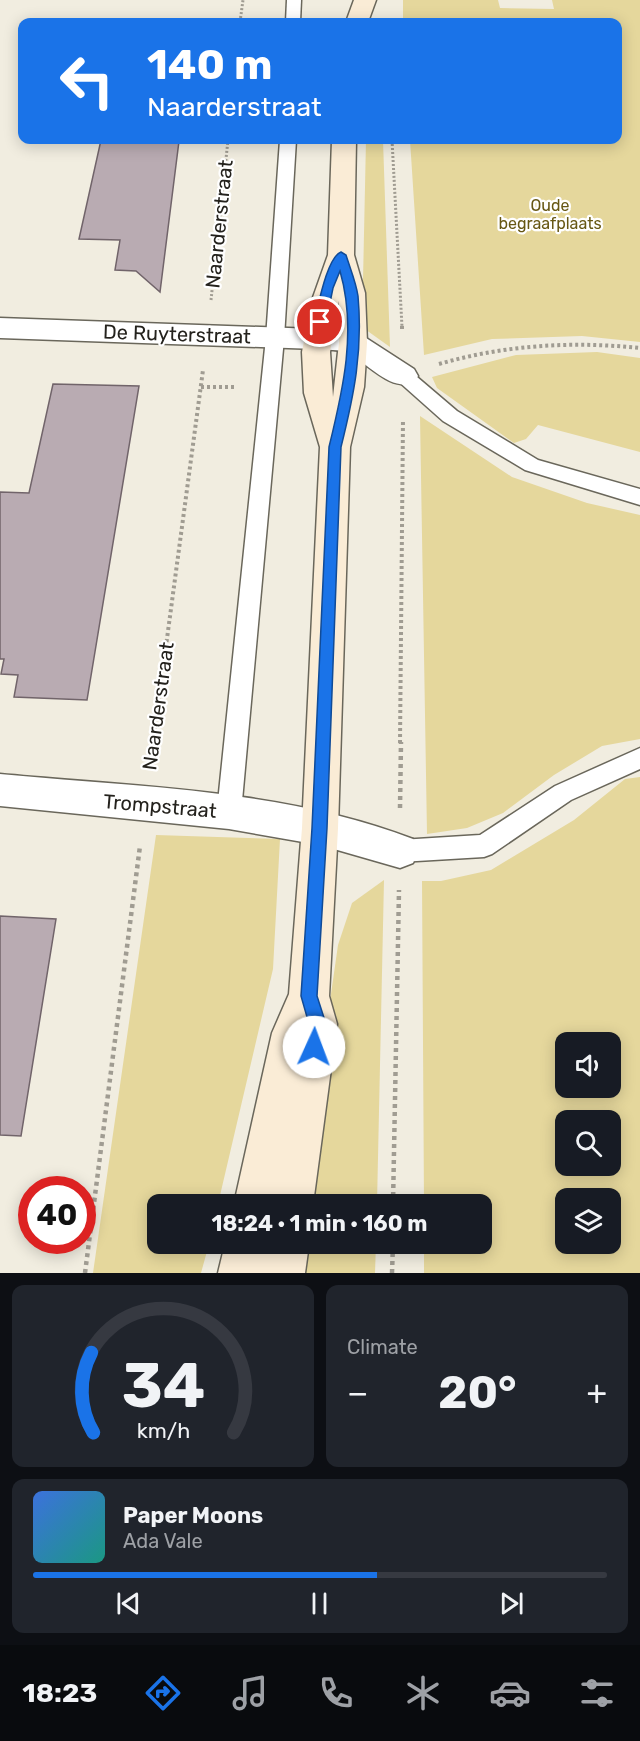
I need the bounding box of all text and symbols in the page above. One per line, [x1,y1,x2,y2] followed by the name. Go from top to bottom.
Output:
[147,40,273,90] text: 140 m
[48,42,126,120] icon: left
[147,91,322,123] text: Naarderstraat
[200,158,238,290] street label: Naarderstraat
[498,196,602,233] park label: Oude begraafplaats
[294,296,345,347] pin
[303,305,336,338] icon: arrive
[103,319,252,349] street label: De Ruyterstraat
[137,640,179,772] street label: Naarderstraat
[102,789,218,823] street label: Trompstraat
[282,1015,346,1079] position arrow
[555,1032,621,1254] map controls
[555,1032,621,1098] button: sound
[555,1110,621,1176] button: search
[18,1176,96,1254] speed limit sign: 40
[555,1188,621,1254] button: layers
[211,1210,428,1237] text: 18:24 · 1 min · 160 m
[347,1335,418,1359] text: Climate
[121,1349,205,1423] text: 34
[438,1366,517,1419] text: 20°
[347,1373,368,1412] text: −
[586,1373,607,1412] text: +
[136,1418,190,1443] text: km/h
[123,1502,263,1529] text: Paper Moons
[123,1529,203,1553] text: Ada Vale
[112,1587,145,1620] icon: previous
[303,1587,336,1620] icon: pause
[495,1587,528,1620] icon: next
[142,1672,184,1714] icon: directions
[229,1672,271,1714] icon: music
[315,1672,357,1714] icon: phone
[402,1672,444,1714] icon: climate
[489,1672,531,1714] icon: car
[576,1672,618,1714] icon: filters
[22,1677,97,1709] text: 18:23

